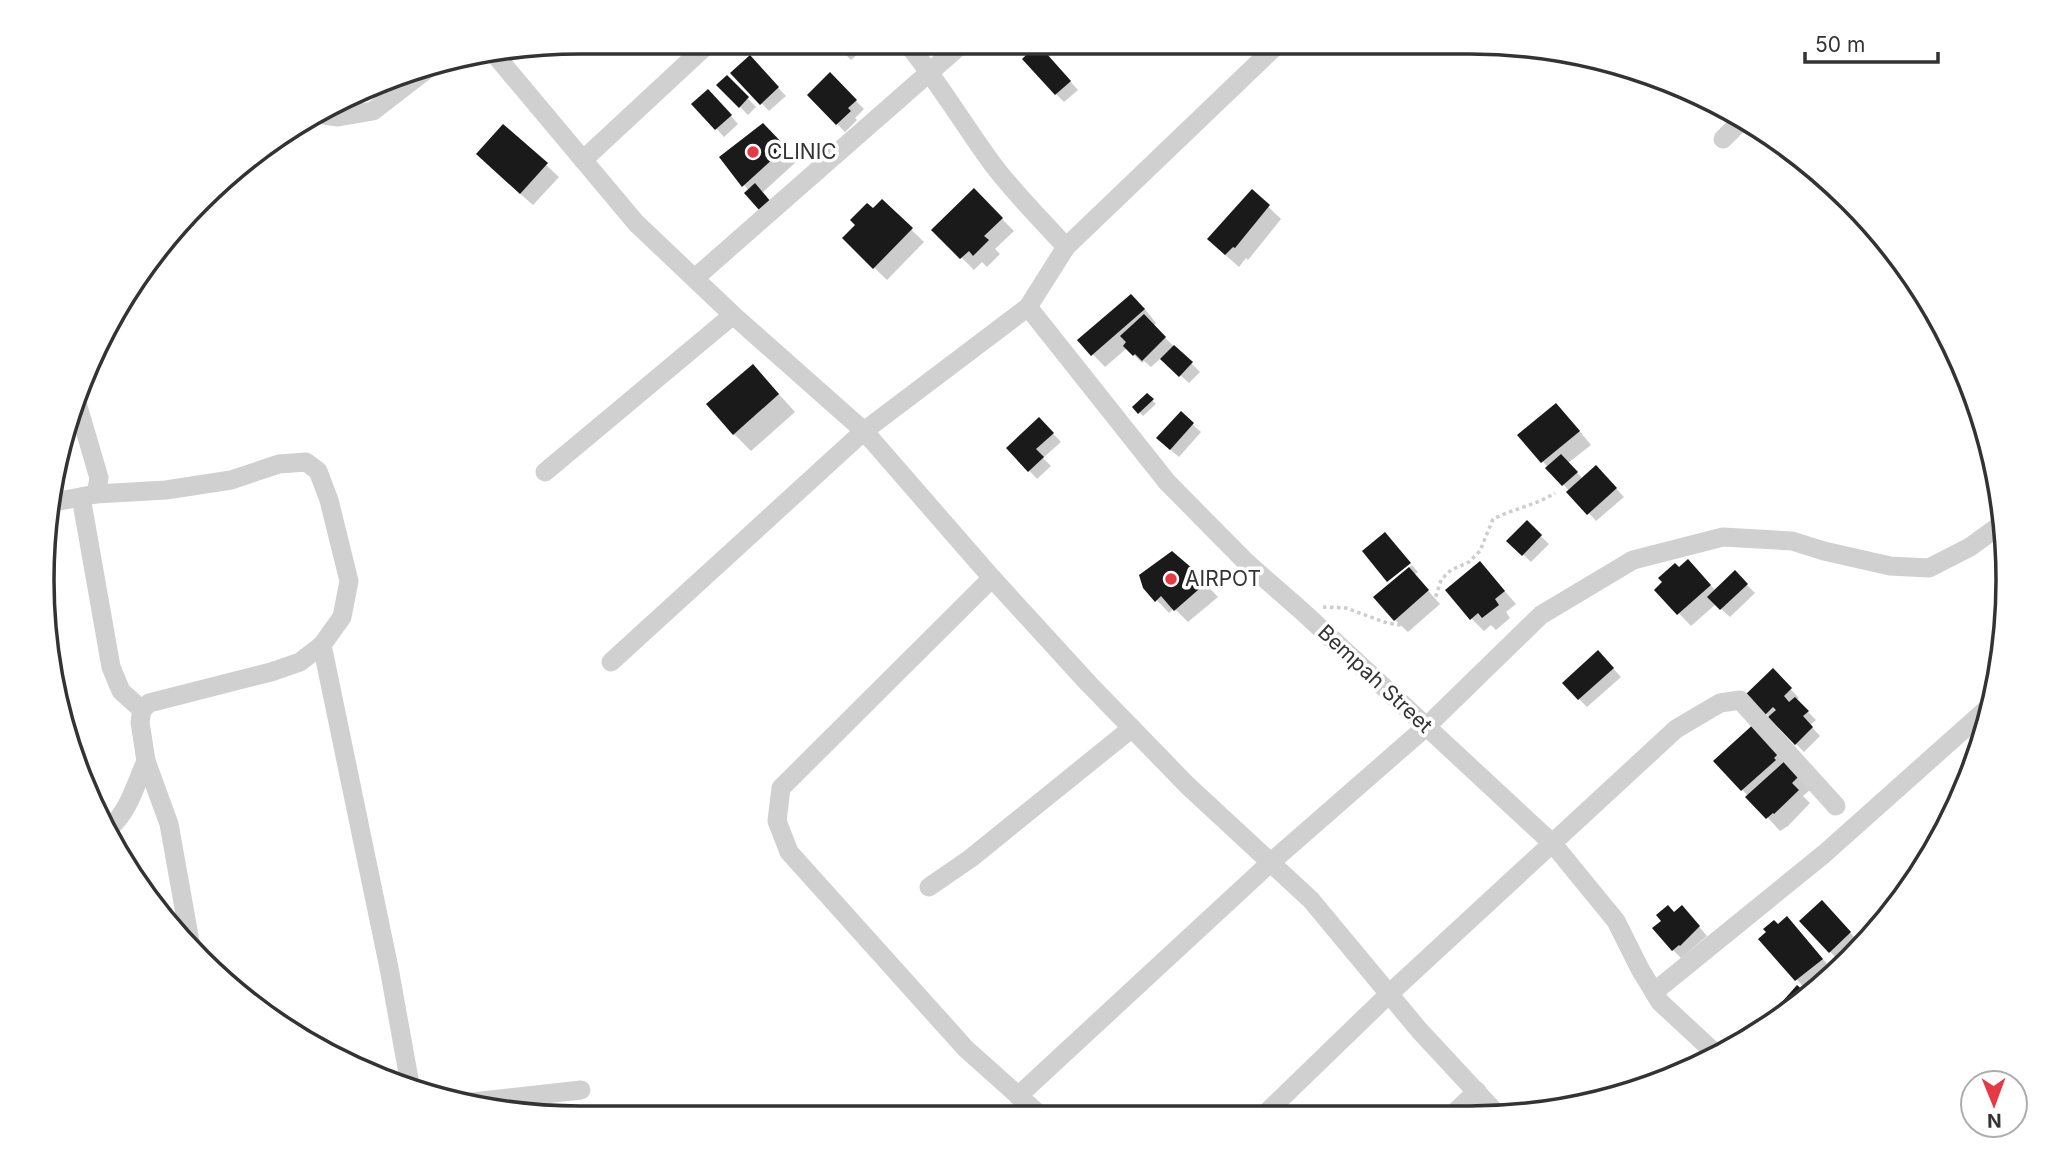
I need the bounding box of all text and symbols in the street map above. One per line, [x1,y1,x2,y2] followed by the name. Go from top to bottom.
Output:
[1805,21,1938,65] scale bar
[1815,32,1865,57] text: 50 m
[767,139,837,164] place label: CLINIC
[745,144,761,160] marker: CLINIC
[1185,566,1261,591] place label: AIRPOT
[1163,571,1179,587] marker: AIRPOT
[1313,619,1438,738] street label: Bempah Street
[1959,1069,2029,1139] north arrow
[1987,1109,2002,1132] text: N

